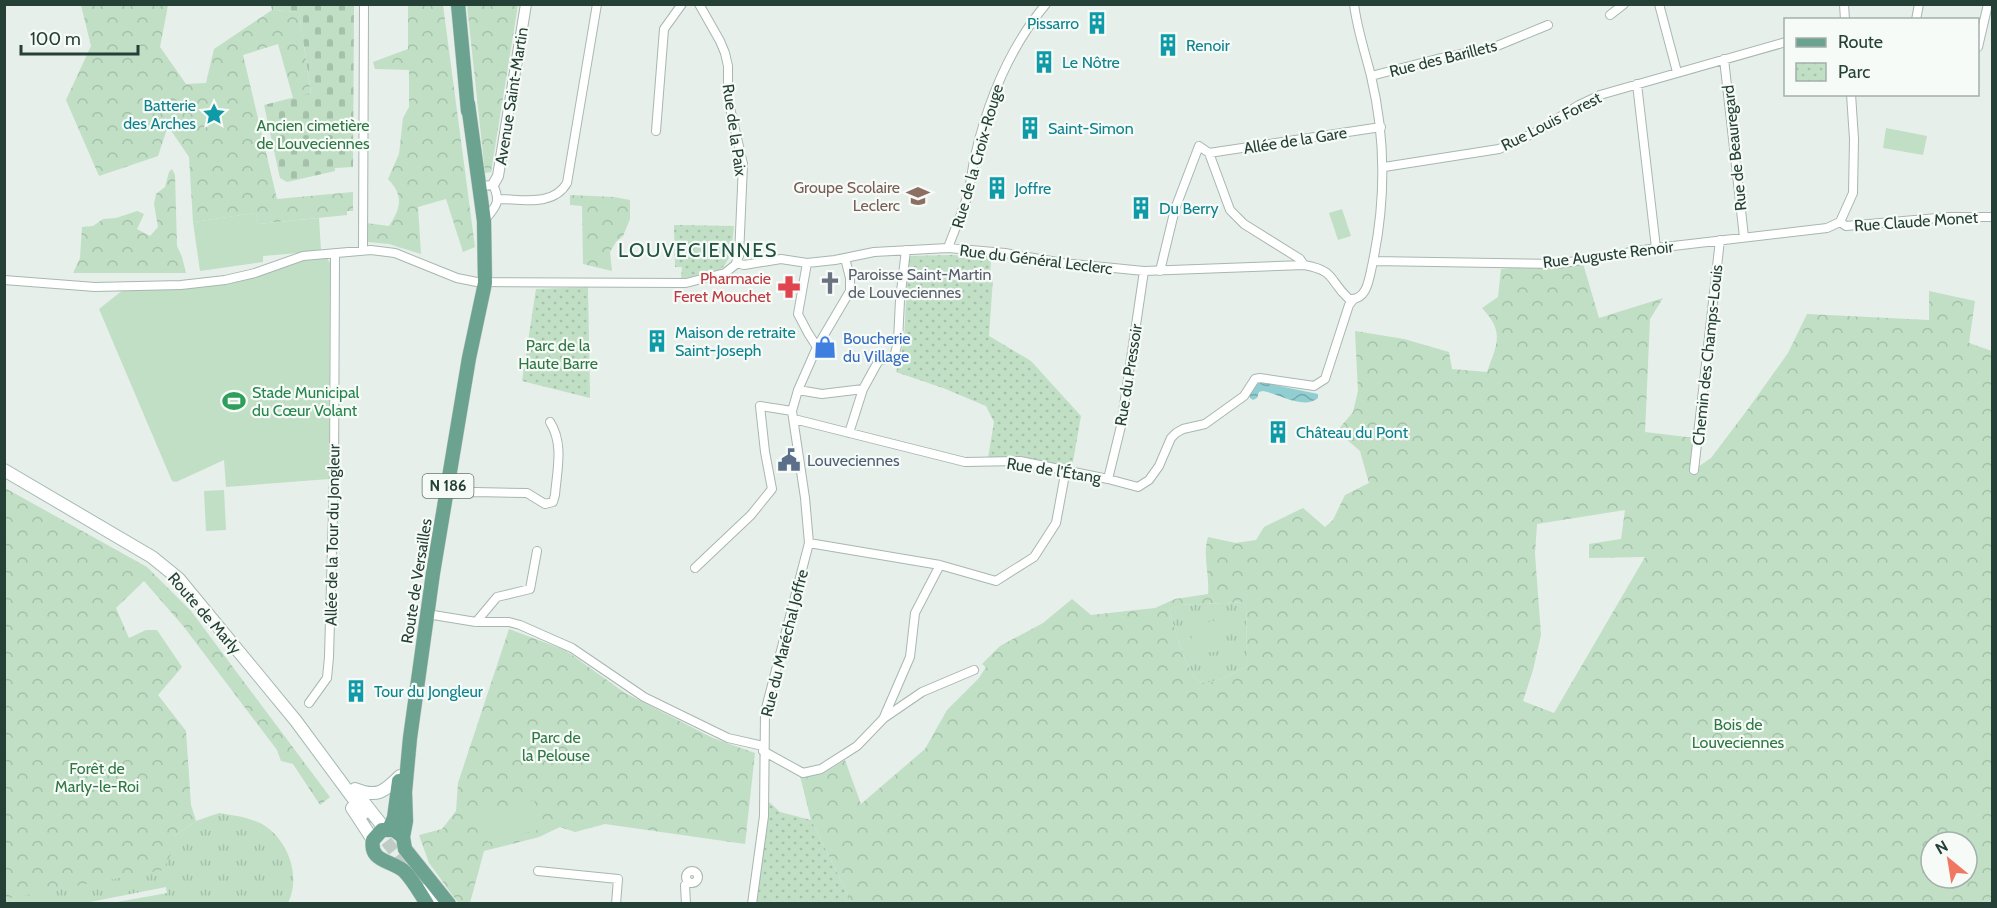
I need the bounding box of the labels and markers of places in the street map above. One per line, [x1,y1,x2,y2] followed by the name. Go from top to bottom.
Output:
[1084,10,1110,36] building icon: Pissarro
[1027,14,1079,33] place label: Pissarro
[1155,32,1181,58] building icon: Renoir
[1186,36,1231,55] place label: Renoir
[1031,49,1057,75] building icon: Le Nôtre
[1062,53,1120,72] place label: Le Nôtre
[123,96,196,133] place label: Batterie des Arches
[201,101,227,127] place icon: Batterie des Arches
[1017,115,1043,141] building icon: Saint-Simon
[1048,119,1134,138] place label: Saint-Simon
[984,175,1010,201] building icon: Joffre
[793,178,900,215] place label: Groupe Scolaire Leclerc
[1014,179,1051,198] place label: Joffre
[905,183,931,209] school or university icon: Groupe Scolaire Leclerc
[1128,195,1154,221] building icon: Du Berry
[1159,199,1218,218] place label: Du Berry
[848,265,992,302] place label: Paroisse Saint-Martin de Louveciennes
[674,269,772,306] place label: Pharmacie Feret Mouchet
[817,270,843,296] church icon: Paroisse Saint-Martin de Louveciennes
[776,274,802,300] pharmacy icon: Pharmacie Feret Mouchet
[675,323,796,360] place label: Maison de retraite Saint-Joseph
[644,328,670,354] building icon: Maison de retraite Saint-Joseph
[843,329,911,366] place label: Boucherie du Village
[812,334,838,360] shop icon: Boucherie du Village
[252,383,360,420] place label: Stade Municipal du Cœur Volant
[221,388,247,414] sports icon: Stade Municipal du Cœur Volant
[1265,419,1291,445] building icon: Château du Pont
[1296,423,1409,442] place label: Château du Pont
[776,447,802,473] public building icon: Louveciennes
[807,451,900,470] place label: Louveciennes
[343,678,369,704] building icon: Tour du Jongleur
[374,682,484,701] place label: Tour du Jongleur

